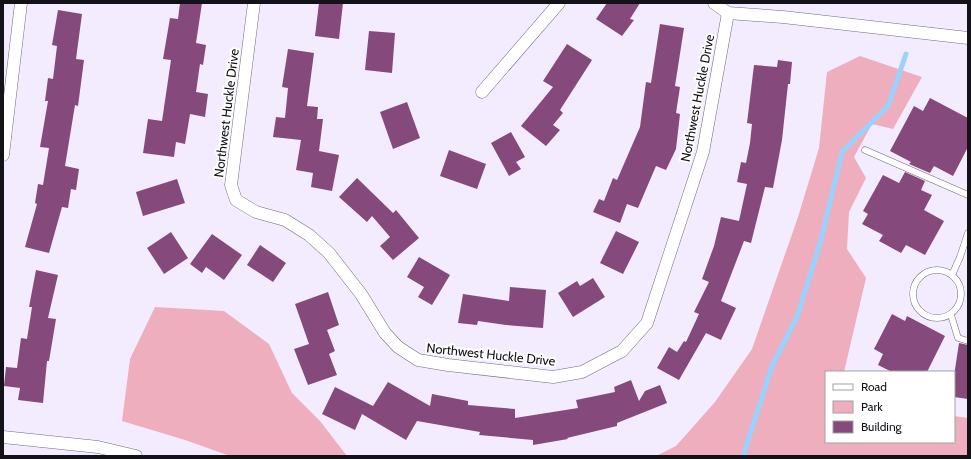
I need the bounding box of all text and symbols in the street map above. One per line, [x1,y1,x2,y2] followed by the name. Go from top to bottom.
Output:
[677,33,717,163] street label: Northwest Huckle Drive
[210,47,242,178] street label: Northwest Huckle Drive
[426,339,557,369] street label: Northwest Huckle Drive
[825,371,955,443] legend
[861,379,887,394] text: Road
[861,399,883,414] text: Park
[861,419,903,434] text: Building

